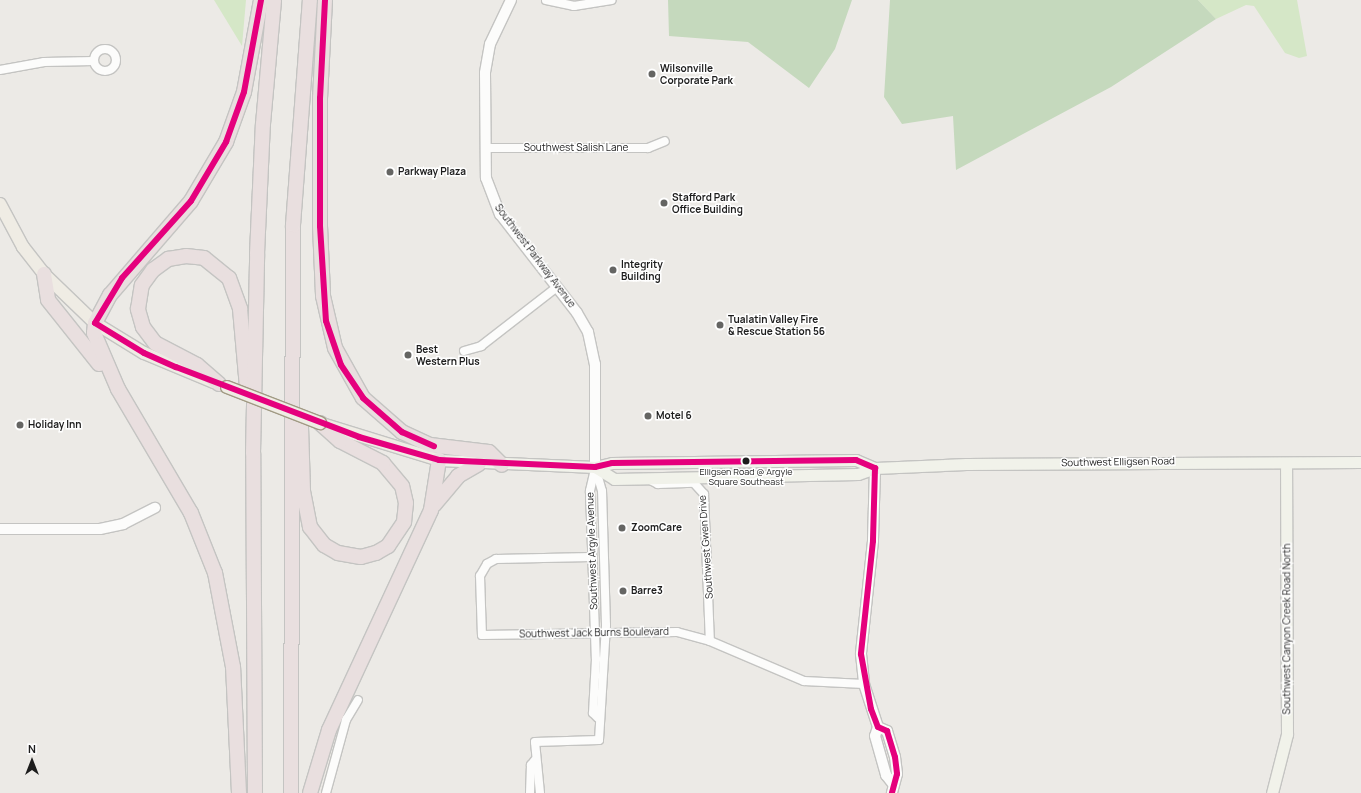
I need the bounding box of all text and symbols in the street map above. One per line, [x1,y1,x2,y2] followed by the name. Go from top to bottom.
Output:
[660,62,733,86] place label: Wilsonville Corporate Park
[647,69,657,79] marker: Wilsonville Corporate Park
[524,142,628,154] street label: Southwest Salish Lane
[398,166,466,178] place label: Parkway Plaza
[385,167,395,177] marker: Parkway Plaza
[672,191,743,214] place label: Stafford Park Office Building
[659,198,669,208] marker: Stafford Park Office Building
[492,202,578,310] street label: Southwest Parkway Avenue
[621,258,663,282] place label: Integrity Building
[608,265,618,275] marker: Integrity Building
[728,313,825,336] place label: Tualatin Valley Fire & Rescue Station 56
[715,320,725,330] marker: Tualatin Valley Fire & Rescue Station 56
[416,343,480,366] place label: Best Western Plus
[403,350,413,360] marker: Best Western Plus
[656,410,692,422] place label: Motel 6
[643,411,653,421] marker: Motel 6
[28,419,82,431] place label: Holiday Inn
[15,420,25,430] marker: Holiday Inn
[1061,455,1175,469] street label: Southwest Elligsen Road
[741,456,751,466] marker: Elligsen Road @ Argyle Square Southeast
[699,467,793,488] place label: Elligsen Road @ Argyle Square Southeast
[584,492,600,610] street label: Southwest Argyle Avenue
[696,495,716,599] street label: Southwest Gwen Drive
[616,522,628,534] marker: ZoomCare
[631,522,682,534] place label: ZoomCare
[1281,543,1293,715] street label: Southwest Canyon Creek Road North
[631,585,663,597] place label: Barre3
[618,586,628,596] marker: Barre3
[519,626,669,640] street label: Southwest Jack Burns Boulevard
[12,741,52,781] north arrow
[28,741,36,756] text: N

